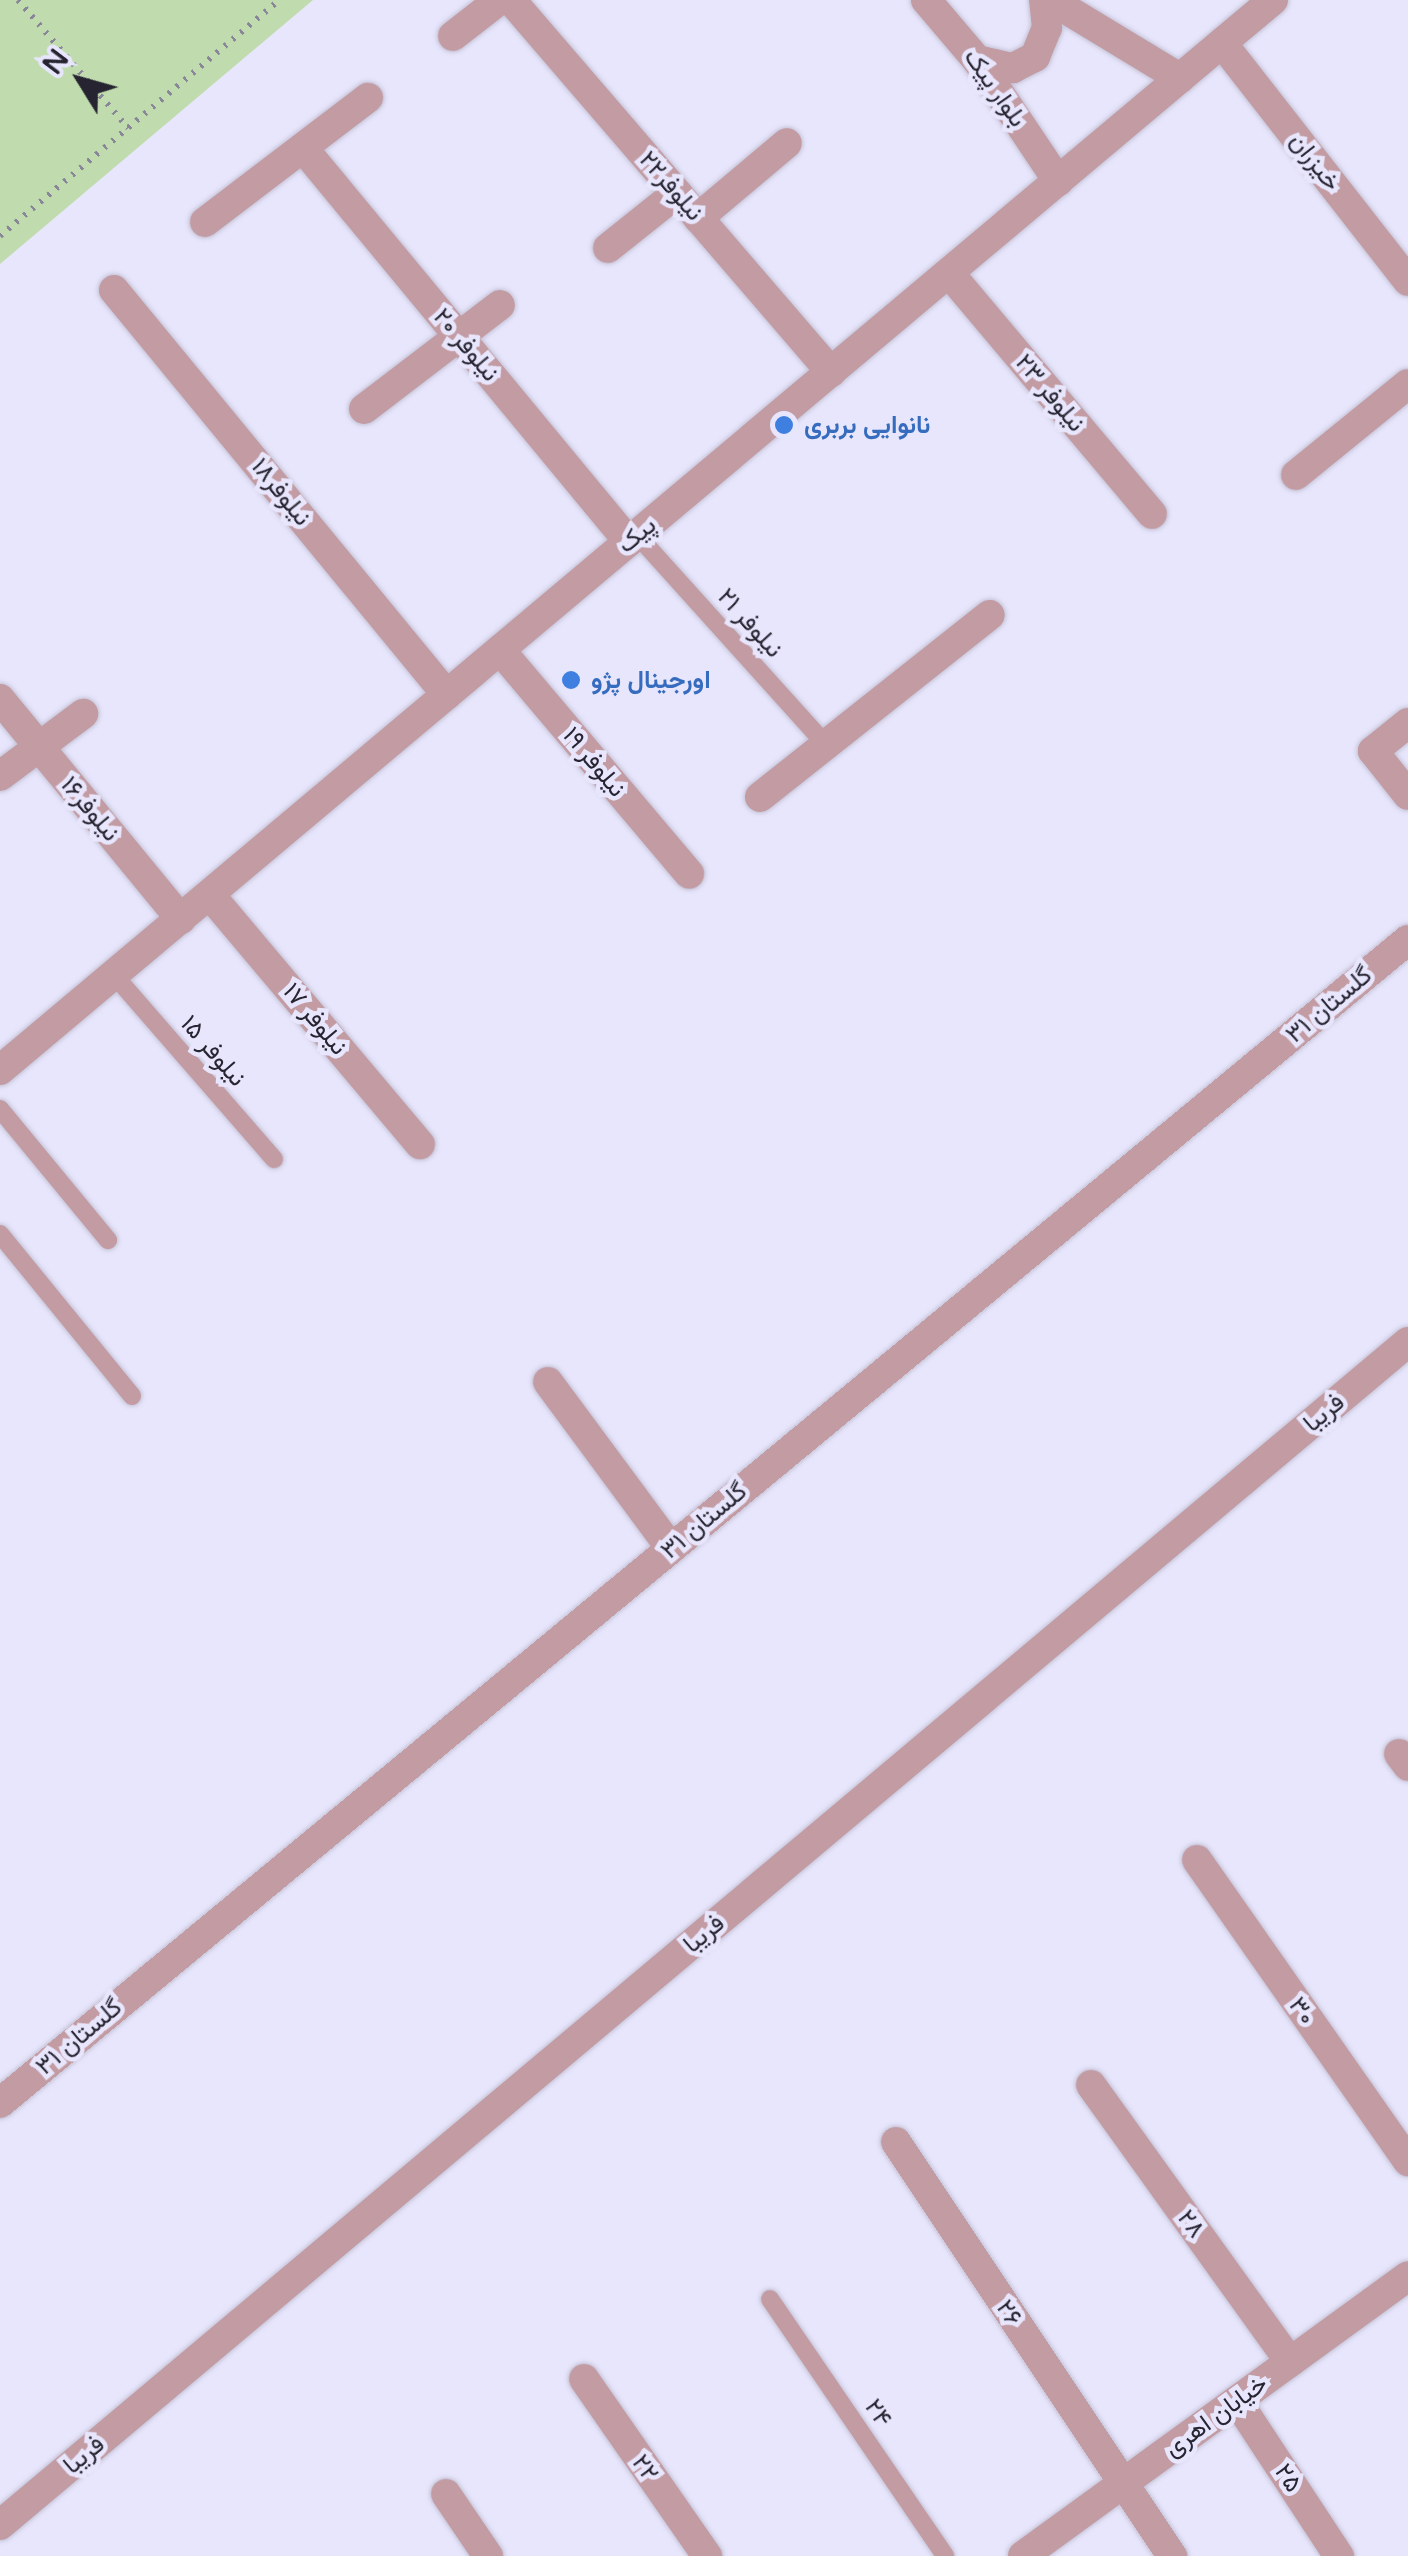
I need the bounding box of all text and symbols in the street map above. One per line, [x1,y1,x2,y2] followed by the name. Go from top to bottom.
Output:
[30,30,130,130] north arrow
[36,43,76,81] text: N
[957,43,1033,133] street label: بلوار پیک
[1283,127,1347,197] street label: خیزران
[633,145,709,227] street label: نیلوفر۲۲
[427,302,505,388] street label: نیلوفر ۲۰
[1009,348,1091,438] street label: نیلوفر ۲۳
[804,410,930,440] place label: نانوایی بربری
[773,414,795,436] marker: نانوایی بربری
[245,452,317,532] street label: نیلوفر۱۸
[612,510,662,560] street label: پیک
[711,582,789,664] street label: نیلوفر ۲۱
[591,665,711,695] place label: اورجینال پژو
[560,669,582,691] marker: اورجینال پژو
[556,721,632,803] street label: نیلوفر ۱۹
[54,770,126,848] street label: نیلوفر۱۶
[1280,960,1378,1050] street label: گلستان ۳۱
[276,977,354,1061] street label: نیلوفر ۱۷
[174,1009,252,1093] street label: نیلوفر ۱۵
[1297,1387,1351,1439] street label: فریبا
[655,1476,753,1566] street label: گلستان ۳۱
[677,1908,731,1960] street label: فریبا
[1282,1991,1322,2031] street label: ۳۰
[30,1992,128,2082] street label: گلستان ۳۱
[1171,2204,1211,2244] street label: ۲۸
[990,2294,1028,2332] street label: ۲۶
[1159,2369,1273,2463] street label: خیابان اهری
[858,2393,898,2433] street label: ۲۴
[57,2429,111,2481] street label: فریبا
[625,2449,665,2487] street label: ۲۲
[1268,2458,1308,2498] street label: ۲۵

